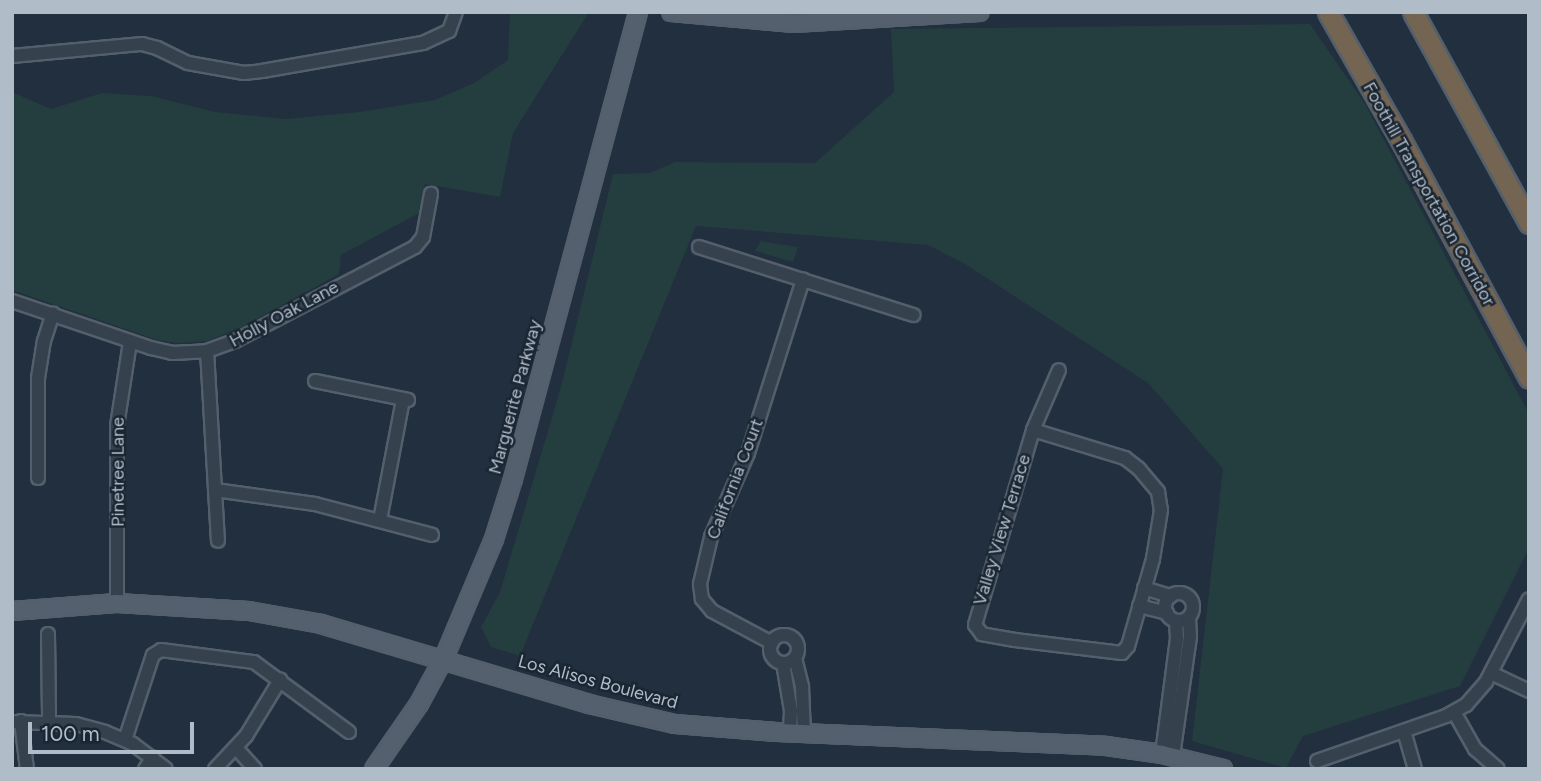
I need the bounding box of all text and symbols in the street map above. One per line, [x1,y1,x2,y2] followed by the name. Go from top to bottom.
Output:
[1358,78,1500,310] street label: Foothill Transportation Corridor
[226,276,342,352] street label: Holly Oak Lane
[484,317,546,477] street label: Marguerite Parkway
[702,416,768,542] street label: California Court
[107,417,129,527] street label: Pinetree Lane
[969,452,1035,608] street label: Valley View Terrace
[516,650,680,714] street label: Los Alisos Boulevard
[32,708,198,752] scale bar
[41,721,100,746] text: 100 m

